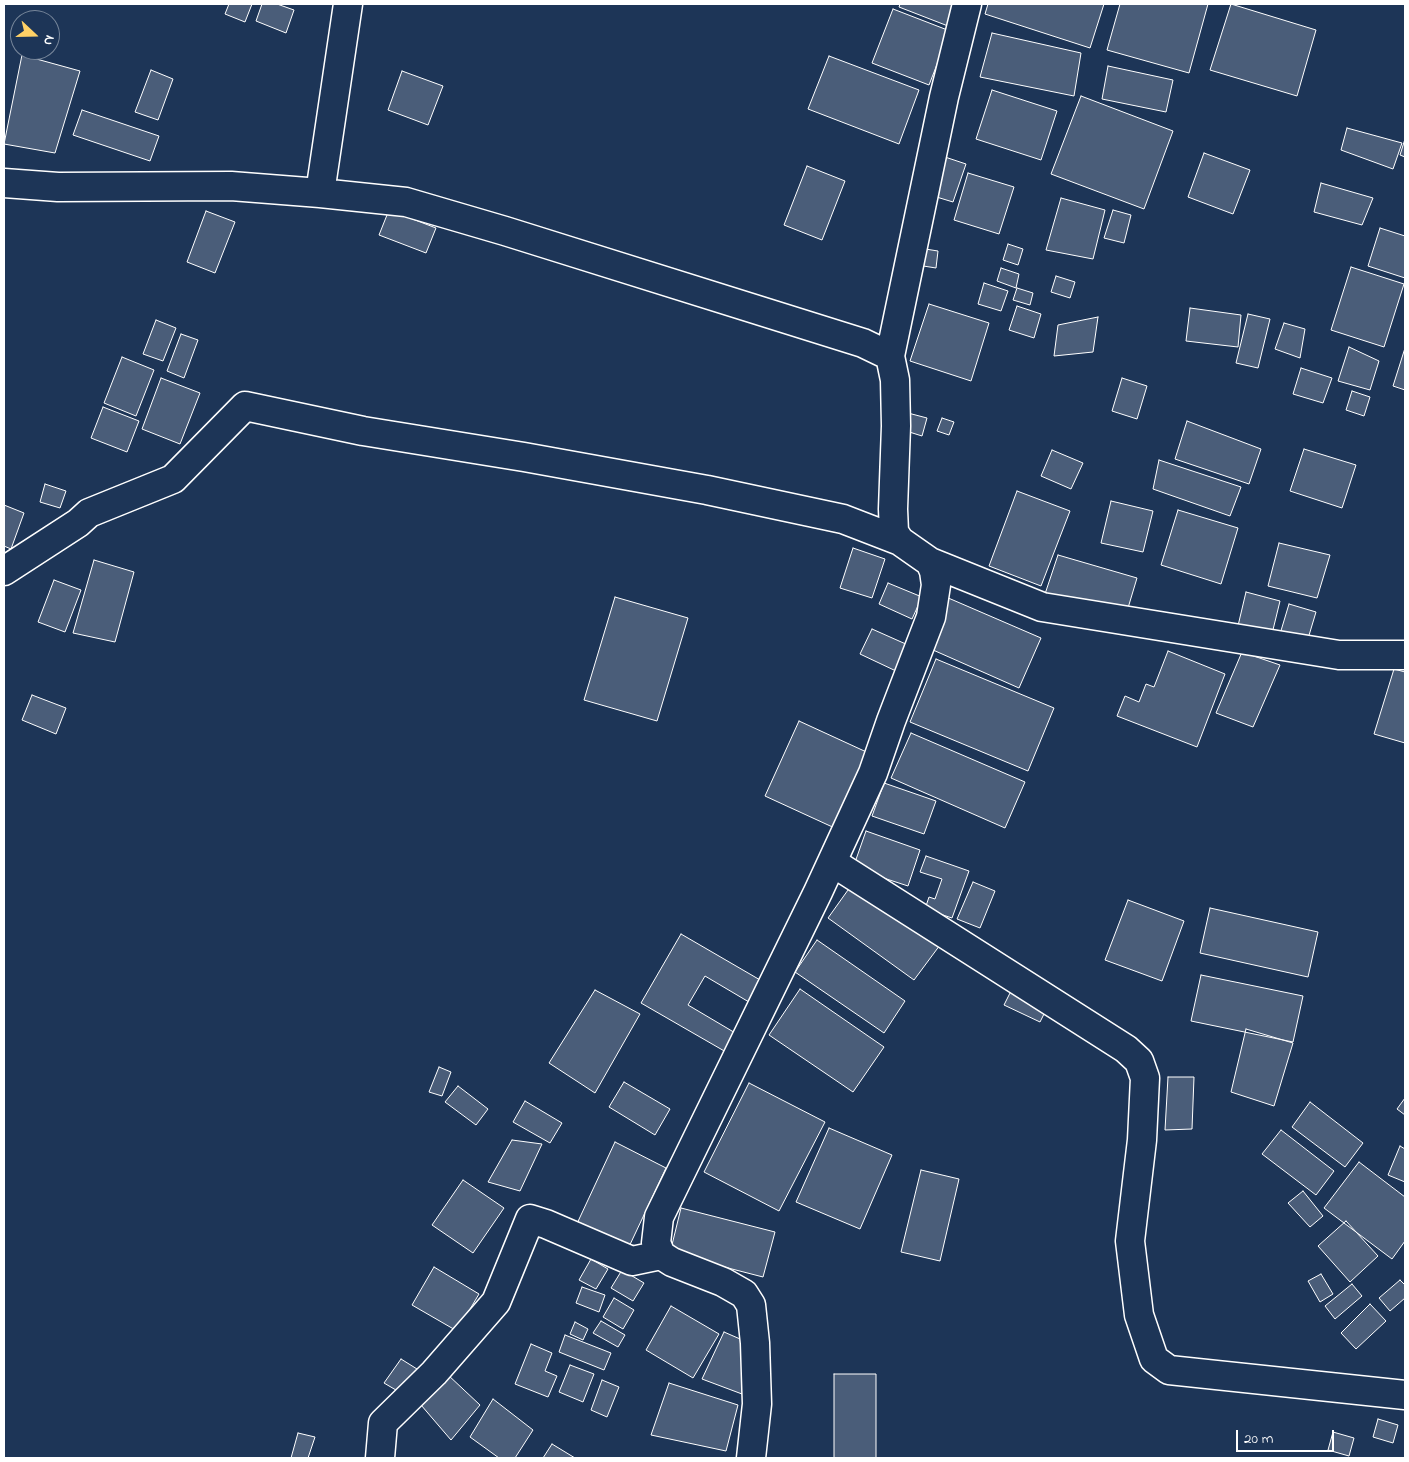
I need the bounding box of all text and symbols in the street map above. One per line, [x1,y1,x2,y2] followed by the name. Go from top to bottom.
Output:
[10,10,60,60] north arrow
[37,32,60,48] text: N
[1239,1420,1336,1452] scale bar
[1244,1428,1273,1450] text: 20 m

